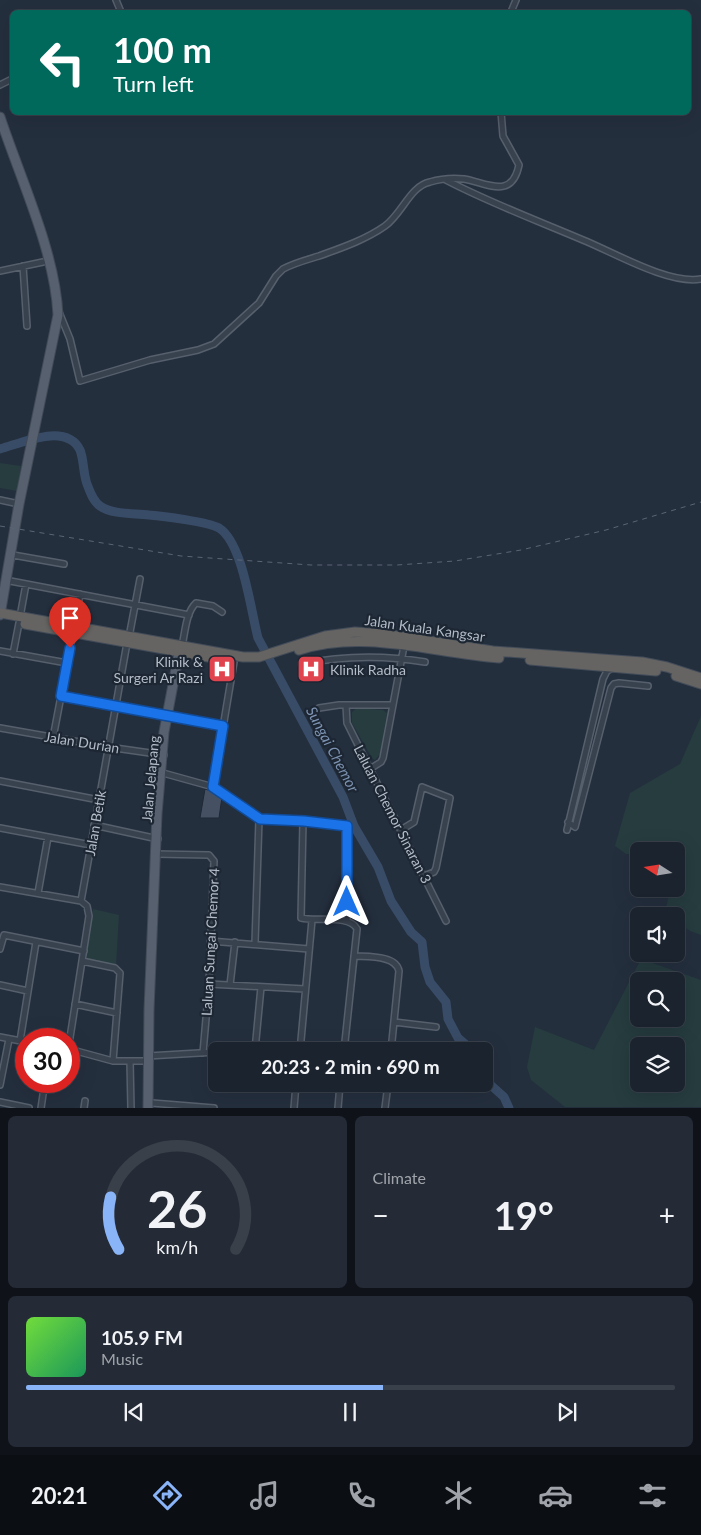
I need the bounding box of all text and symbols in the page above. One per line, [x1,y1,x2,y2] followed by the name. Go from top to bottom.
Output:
[113,28,212,70] text: 100 m
[30,30,95,95] icon: left
[113,70,194,97] text: Turn left
[49,597,91,648] pin
[56,604,84,632] icon: arrive
[364,611,486,645] street label: Jalan Kuala Kangsar
[114,653,203,686] place label: Klinik & Surgeri Ar Razi
[207,654,237,684] hospital icon: Klinik & Surgeri Ar Razi
[296,654,326,684] hospital icon: Klinik Radha
[330,661,406,678] place label: Klinik Radha
[303,703,363,796] water label: Sungai Chemor
[43,728,121,756] street label: Jalan Durian
[138,735,162,823] street label: Jalan Jelapang
[351,742,435,886] street label: Laluan Chemor Sinaran 3
[81,788,109,857] street label: Jalan Betik
[630,842,685,898] north arrow
[630,842,685,1092] map controls
[198,867,222,1017] street label: Laluan Sungai Chemor 4
[320,875,372,927] position arrow
[630,907,685,962] button: sound
[630,972,685,1027] button: search
[15,1028,80,1093] speed limit sign: 30
[630,1037,685,1092] button: layers
[261,1055,440,1078] text: 20:23 · 2 min · 690 m
[373,1168,426,1187] text: Climate
[147,1177,207,1239] text: 26
[494,1192,554,1238] text: 19°
[373,1198,389,1232] text: −
[659,1198,675,1232] text: +
[156,1236,198,1258] text: km/h
[101,1326,183,1349] text: 105.9 FM
[101,1349,143,1368] text: Music
[120,1398,148,1426] icon: previous
[336,1398,364,1426] icon: pause
[553,1398,581,1426] icon: next
[150,1478,185,1513] icon: directions
[247,1478,282,1513] icon: music
[344,1478,379,1513] icon: phone
[441,1478,476,1513] icon: climate
[538,1478,573,1513] icon: car
[635,1478,670,1513] icon: filters
[31,1482,88,1509] text: 20:21

